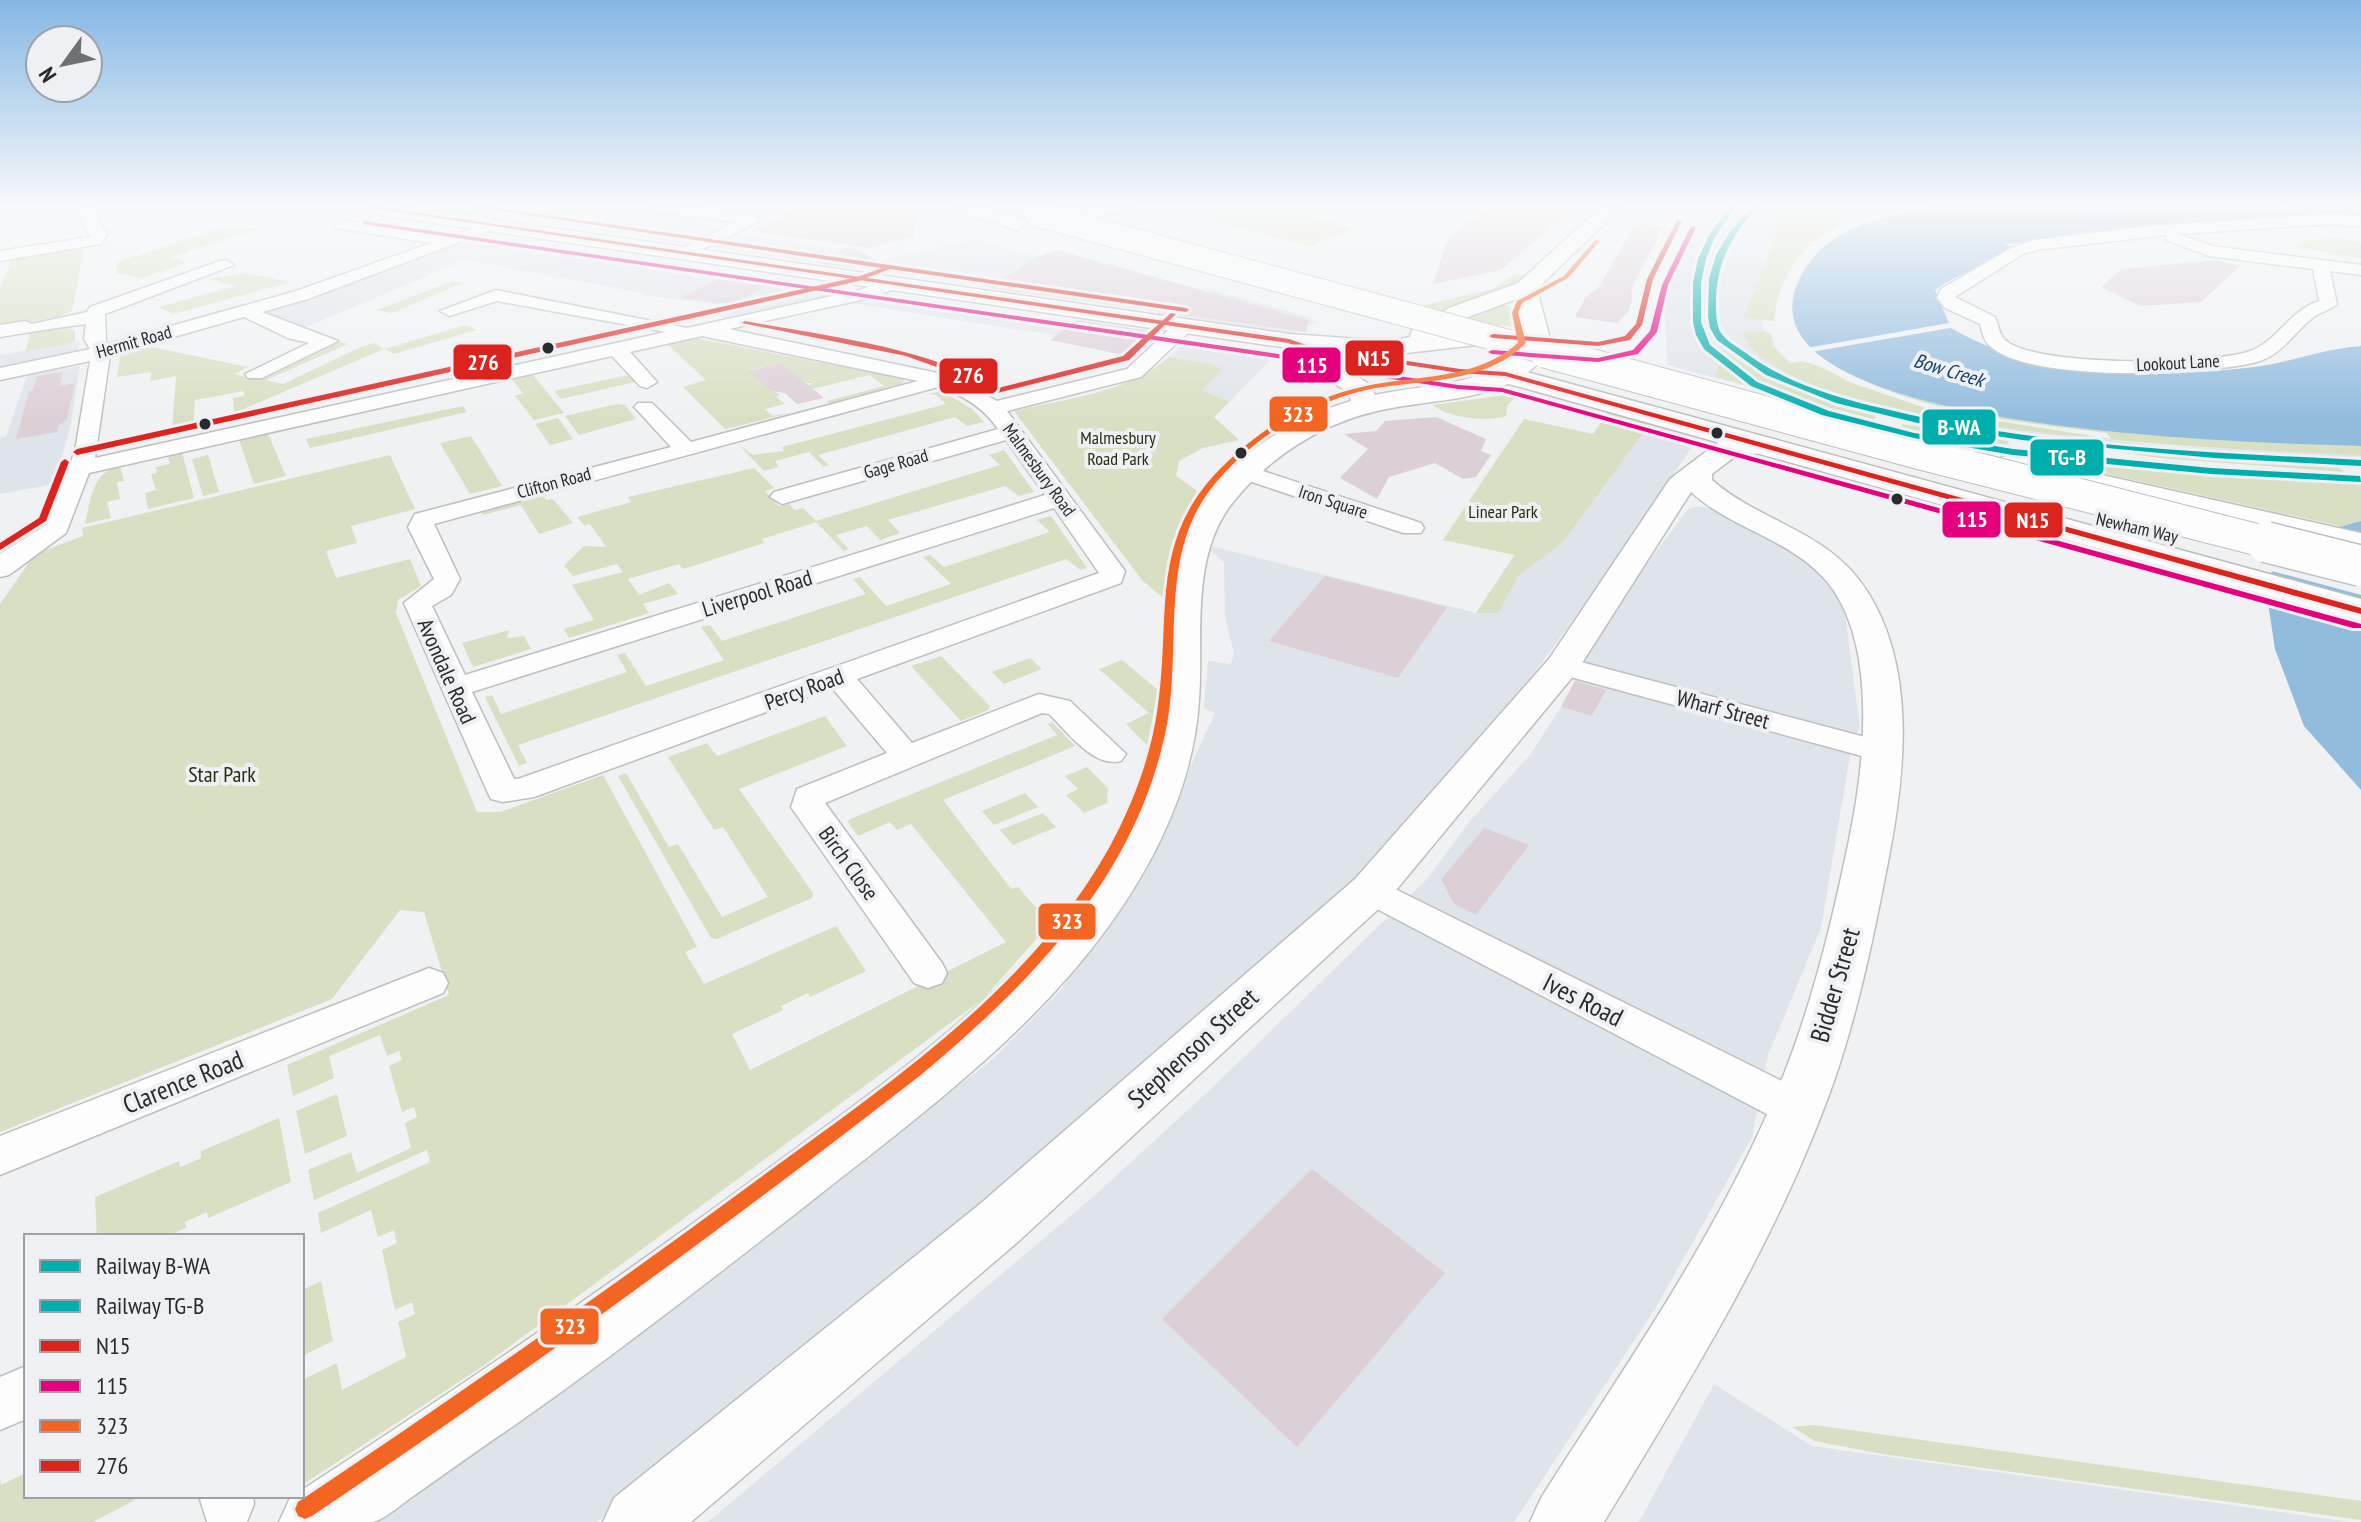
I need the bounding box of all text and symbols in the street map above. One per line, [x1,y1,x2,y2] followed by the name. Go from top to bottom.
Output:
[24,24,104,104] north arrow
[32,62,62,88] text: N
[94,320,174,363] street label: Hermit Road
[1344,339,1405,377] line badge: N15
[540,340,556,356] unlabelled marker
[452,343,513,381] line badge: 276
[1358,344,1390,372] text: N15
[1281,346,1342,384] line badge: 115
[1911,347,1989,394] water label: Bow Creek
[467,348,499,376] text: 276
[2136,349,2220,376] street label: Lookout Lane
[1296,351,1328,379] text: 115
[938,357,999,395] line badge: 276
[952,361,984,389] text: 276
[1268,395,1329,433] line badge: 323
[1282,400,1314,428] text: 323
[1921,408,1997,446] line badge: B-WA
[1938,413,1981,441] text: B-WA
[197,416,213,432] unlabelled marker
[998,419,1081,521] street label: Malmesbury Road
[1709,425,1725,441] unlabelled marker
[1080,426,1156,470] park label: Malmesbury Road Park
[2029,438,2105,477] line badge: TG-B
[861,443,931,484] street label: Gage Road
[2048,443,2086,471] text: TG-B
[1233,445,1249,461] unlabelled marker
[514,462,593,503] street label: Clifton Road
[1296,480,1371,524] street label: Iron Square
[1889,491,1905,507] unlabelled marker
[1468,500,1538,523] park label: Linear Park
[1941,500,2002,539] line badge: 115
[2003,501,2064,539] line badge: N15
[1956,505,1988,533] text: 115
[2017,506,2049,534] text: N15
[2094,507,2181,548] street label: Newham Way
[699,563,815,623] street label: Liverpool Road
[411,614,483,728] street label: Avondale Road
[761,662,847,716] street label: Percy Road
[1673,683,1773,735] street label: Wharf Street
[188,760,256,788] park label: Star Park
[813,821,885,905] street label: Birch Close
[1037,902,1097,941] line badge: 323
[1051,907,1083,935] text: 323
[1802,924,1867,1046] street label: Bidder Street
[1538,965,1629,1034] street label: Ives Road
[1121,980,1265,1115] street label: Stephenson Street
[118,1042,248,1121] street label: Clarence Road
[24,1234,304,1498] legend
[96,1250,211,1281] text: Railway B-WA
[96,1290,204,1321] text: Railway TG-B
[539,1307,600,1346] line badge: 323
[554,1312,586,1340] text: 323
[96,1330,131,1361] text: N15
[96,1370,128,1401] text: 115
[96,1410,128,1441] text: 323
[96,1450,128,1481] text: 276

